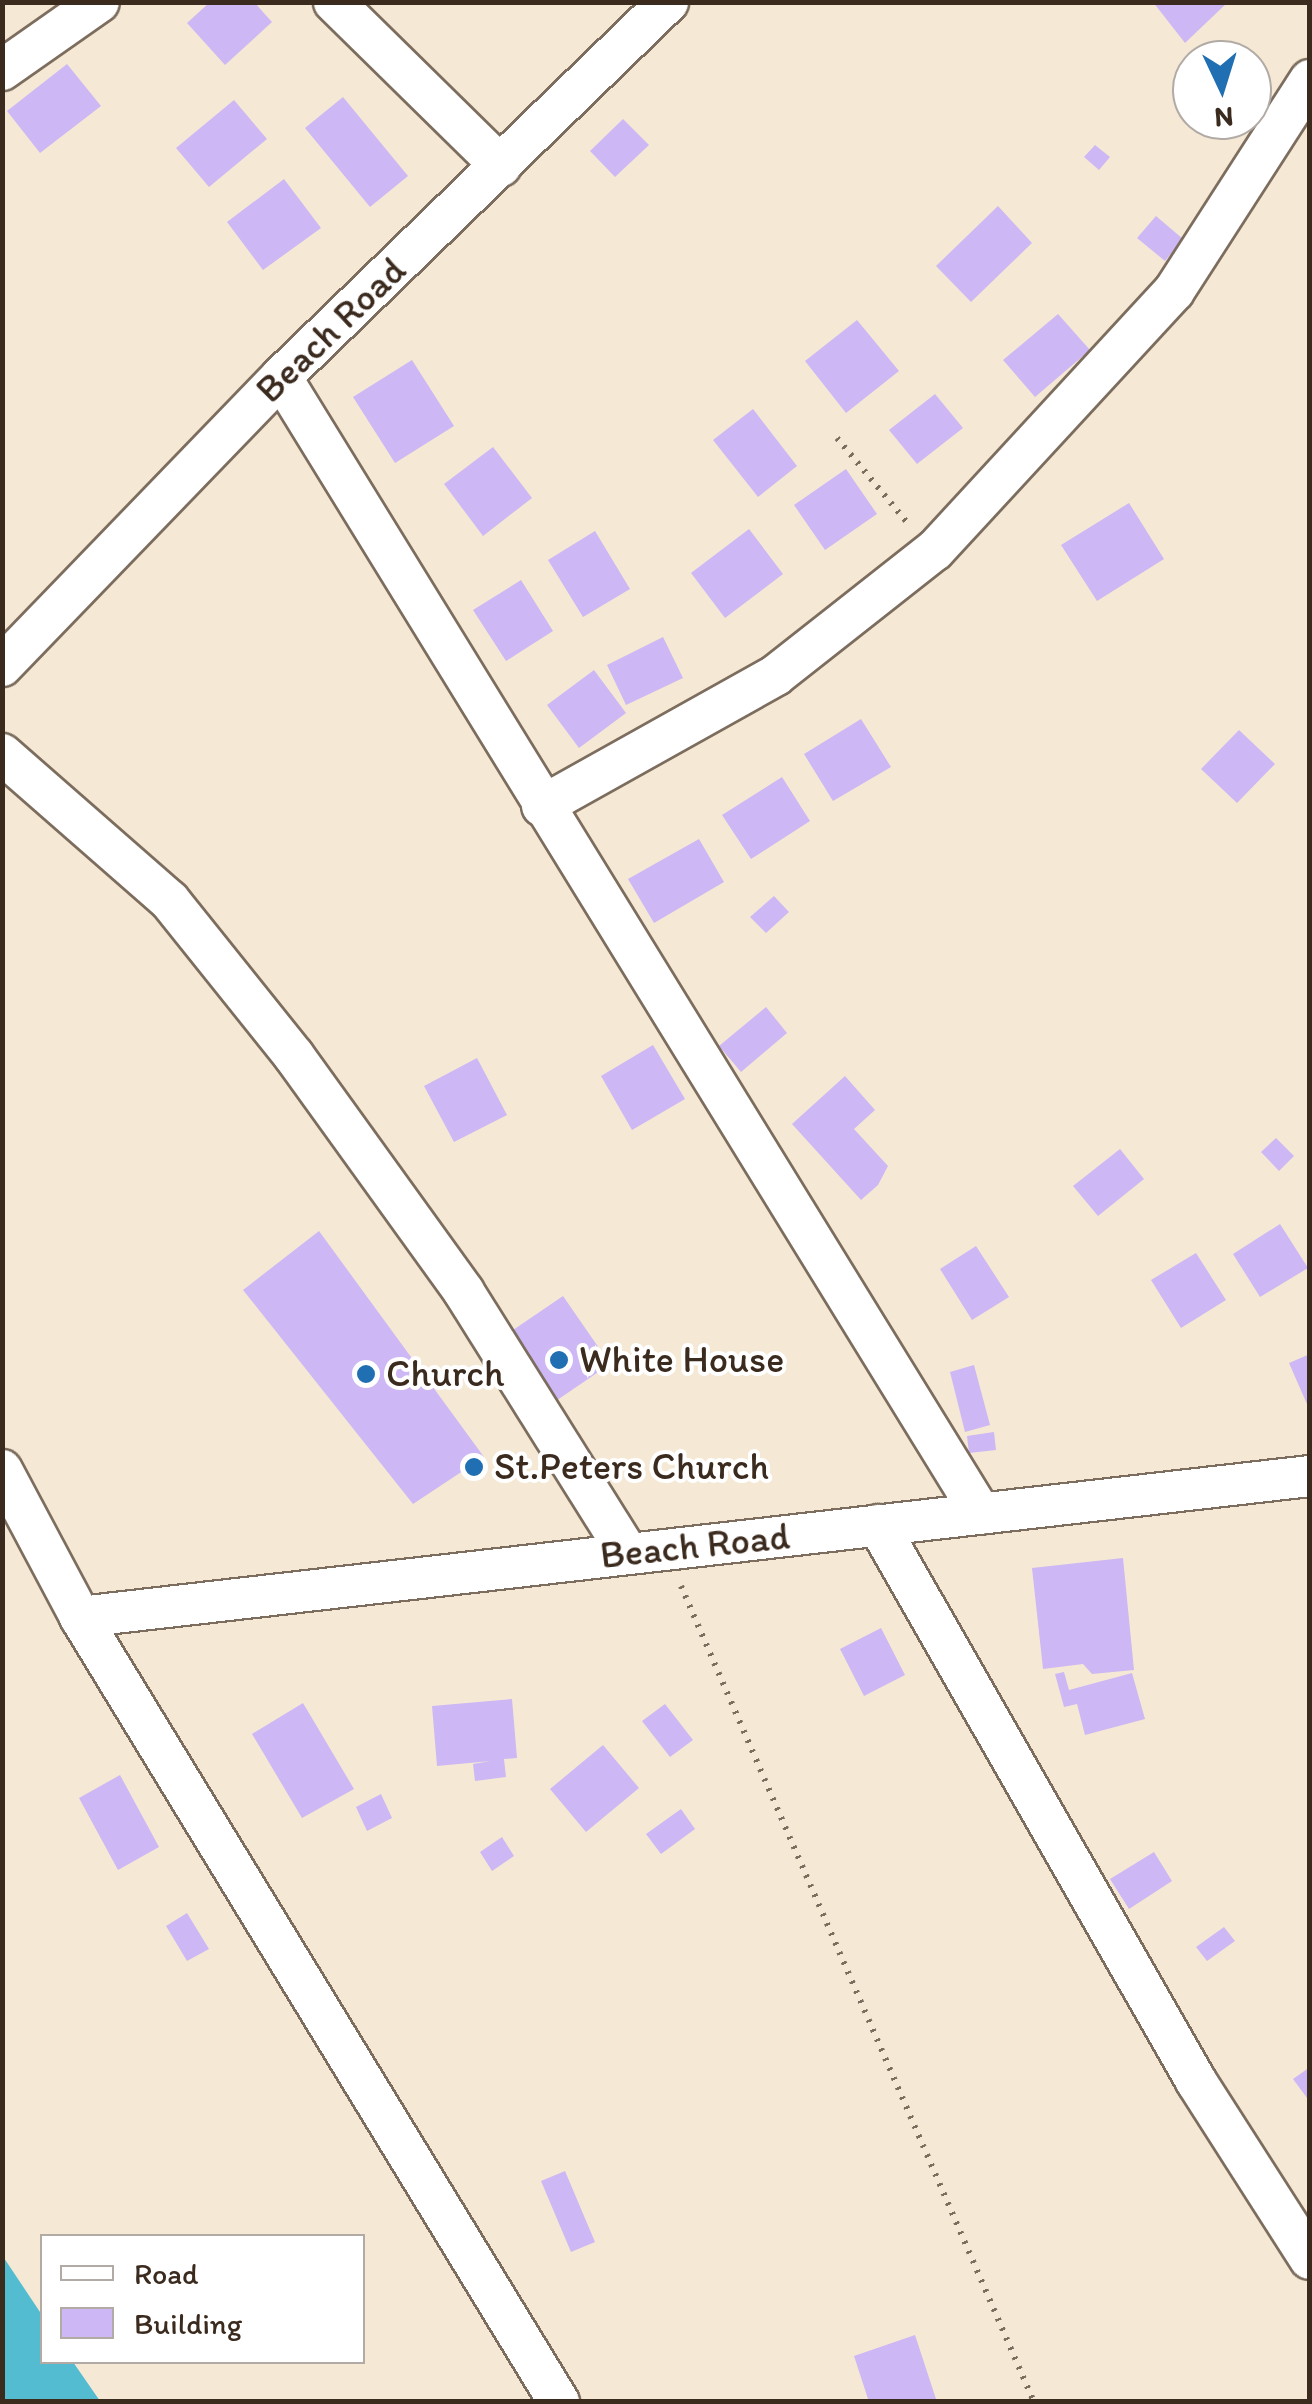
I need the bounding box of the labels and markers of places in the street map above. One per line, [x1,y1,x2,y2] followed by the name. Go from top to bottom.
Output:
[579,1337,784,1383] place label: White House
[548,1349,570,1371] marker: White House
[386,1351,504,1397] place label: Church
[355,1363,377,1385] marker: Church
[494,1444,770,1490] place label: St.Peters Church
[463,1456,485,1478] marker: St.Peters Church

